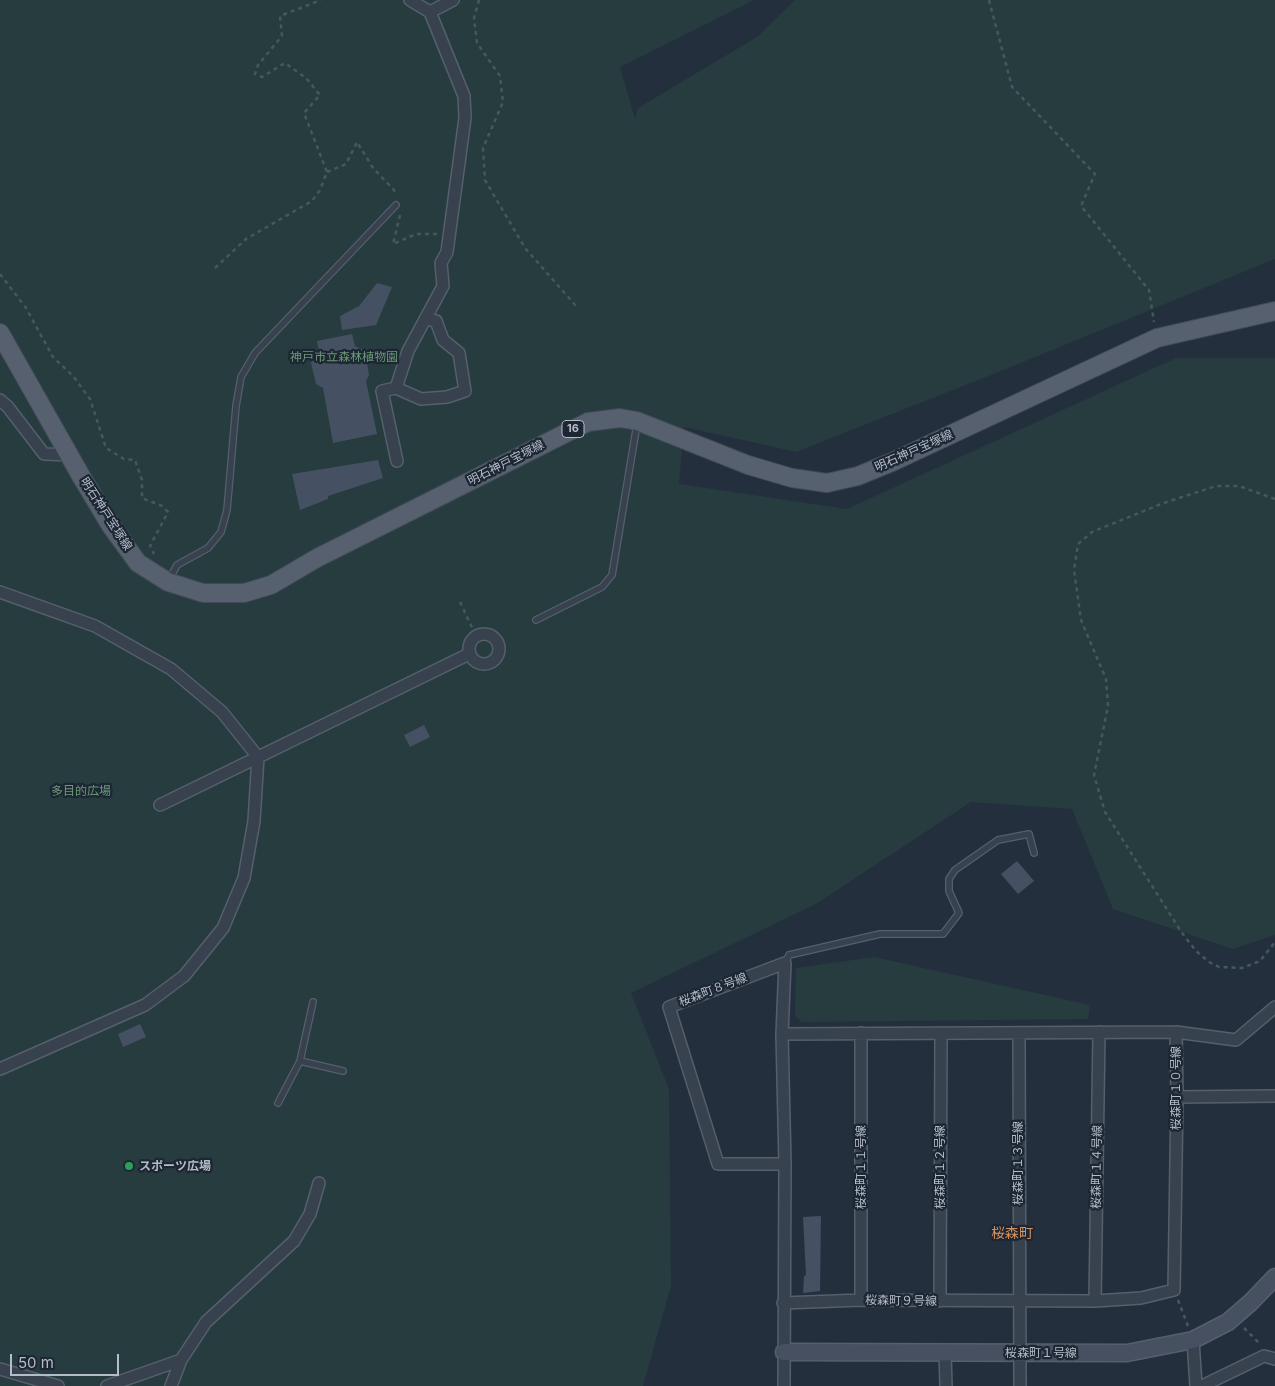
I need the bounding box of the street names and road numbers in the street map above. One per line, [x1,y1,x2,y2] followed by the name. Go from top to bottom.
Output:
[562,420,584,438] road number: 16
[873,427,955,475] street label: 明石神戸宝塚線
[465,438,547,488] street label: 明石神戸宝塚線
[77,475,135,553] street label: 明石神戸宝塚線
[677,970,749,1010] street label: 桜森町８号線
[1169,1046,1183,1130] street label: 桜森町１０号線
[1011,1121,1025,1205] street label: 桜森町１３号線
[854,1125,868,1209] street label: 桜森町１１号線
[933,1125,947,1209] street label: 桜森町１２号線
[1089,1125,1105,1209] street label: 桜森町１４号線
[865,1293,937,1309] street label: 桜森町９号線
[1005,1346,1077,1360] street label: 桜森町１号線

